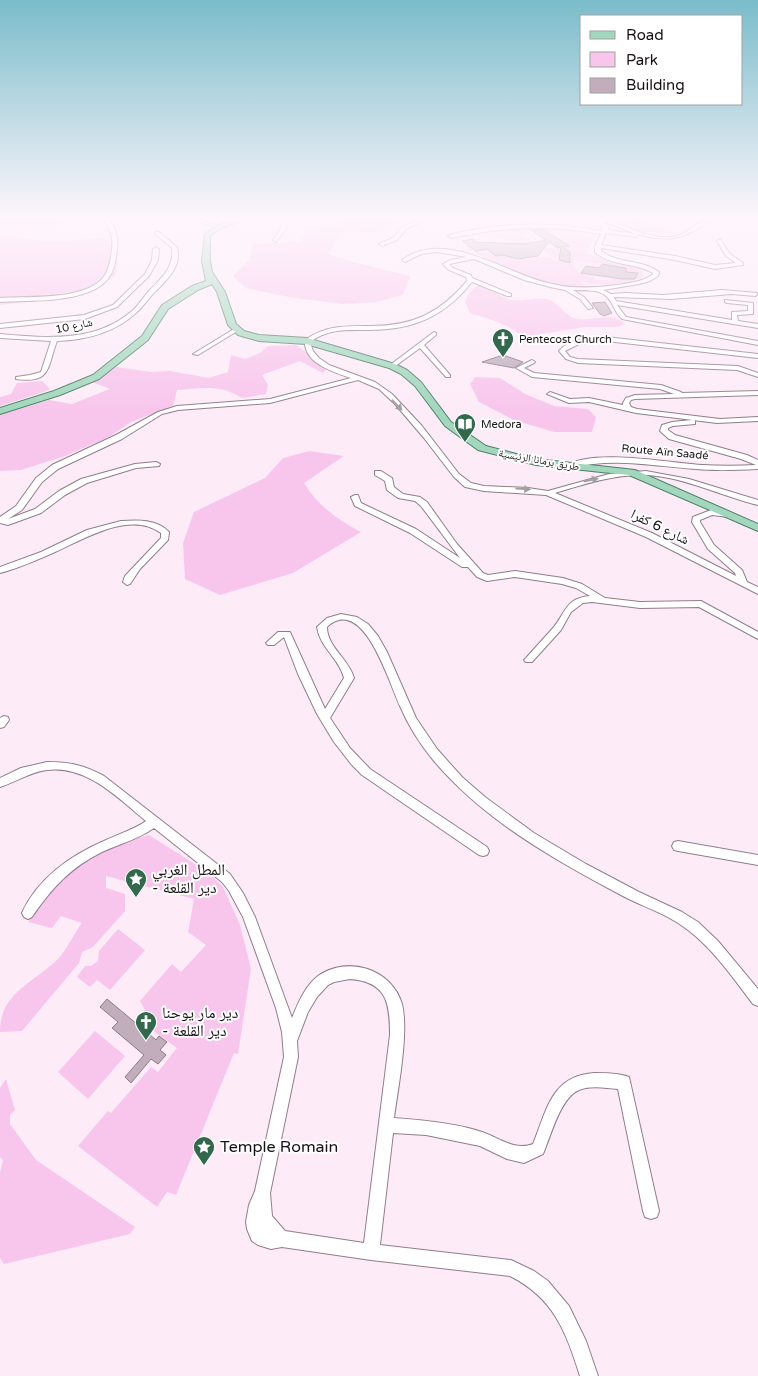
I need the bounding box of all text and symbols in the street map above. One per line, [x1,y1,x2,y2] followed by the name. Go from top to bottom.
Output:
[580,15,743,105] legend
[626,26,664,44] text: Road
[626,51,658,69] text: Park
[626,76,685,94] text: Building
[54,316,94,336] street label: شارع 10
[491,327,515,358] church icon: Pentecost Church
[519,333,612,346] place label: Pentecost Church
[391,399,403,411] one-way arrow
[453,412,477,443] library icon: Medora
[481,418,522,431] place label: Medora
[621,442,709,462] street label: Route Aïn Saadé
[498,446,580,474] street label: طريق برمانا الرئيسية
[583,476,598,484] one-way arrow
[515,486,531,494] one-way arrow
[628,506,692,549] street label: شارع 6 كفرا
[152,860,225,898] place label: المطل الغربي - دير القلعة
[124,867,148,898] place icon: المطل الغربي - دير القلعة
[162,1003,238,1041] place label: دير مار يوحنا - دير القلعة
[134,1010,158,1041] church icon: دير مار يوحنا - دير القلعة
[192,1135,216,1166] place icon: Temple Romain
[220,1137,338,1157] place label: Temple Romain

